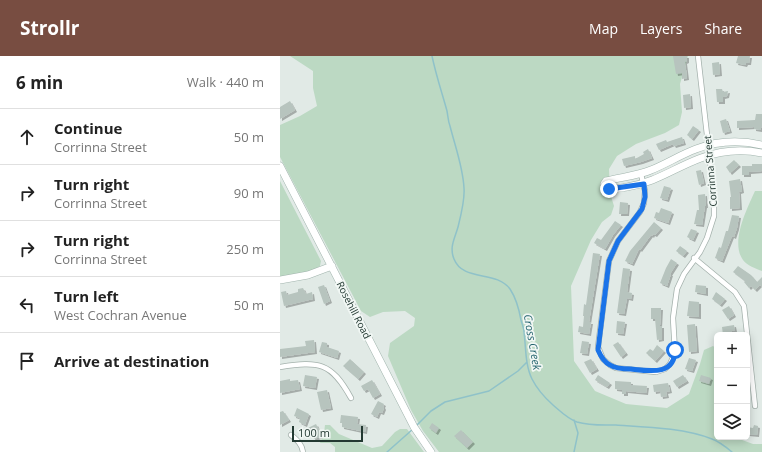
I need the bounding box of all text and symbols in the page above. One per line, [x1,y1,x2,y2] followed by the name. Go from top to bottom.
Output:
[20,15,79,41] text: Strollr
[589,19,618,38] text: Map
[640,19,682,38] text: Layers
[704,19,742,38] text: Share
[16,71,63,94] text: 6 min
[187,73,264,91] text: Walk · 440 m
[54,118,122,138] text: Continue
[16,126,38,148] icon: ahead
[234,128,264,146] text: 50 m
[700,134,720,207] street label: Corrinna Street
[54,138,147,156] text: Corrinna Street
[54,174,129,194] text: Turn right
[600,180,618,198] route end
[16,182,38,204] icon: right
[234,184,264,202] text: 90 m
[54,194,147,212] text: Corrinna Street
[54,230,129,250] text: Turn right
[16,238,38,260] icon: right
[226,240,264,258] text: 250 m
[54,250,147,268] text: Corrinna Street
[334,279,374,341] street label: Rosehill Road
[54,286,119,306] text: Turn left
[16,294,38,316] icon: left
[234,296,264,314] text: 50 m
[54,306,187,324] text: West Cochran Avenue
[521,313,545,372] water label: Cross Creek
[714,332,750,440] map controls
[714,332,750,368] button: +
[666,341,684,359] route start
[16,350,38,372] icon: arrive
[54,351,209,371] text: Arrive at destination
[714,368,750,404] button: −
[714,404,750,440] button: layers
[292,424,363,443] scale bar
[298,425,330,440] text: 100 m

